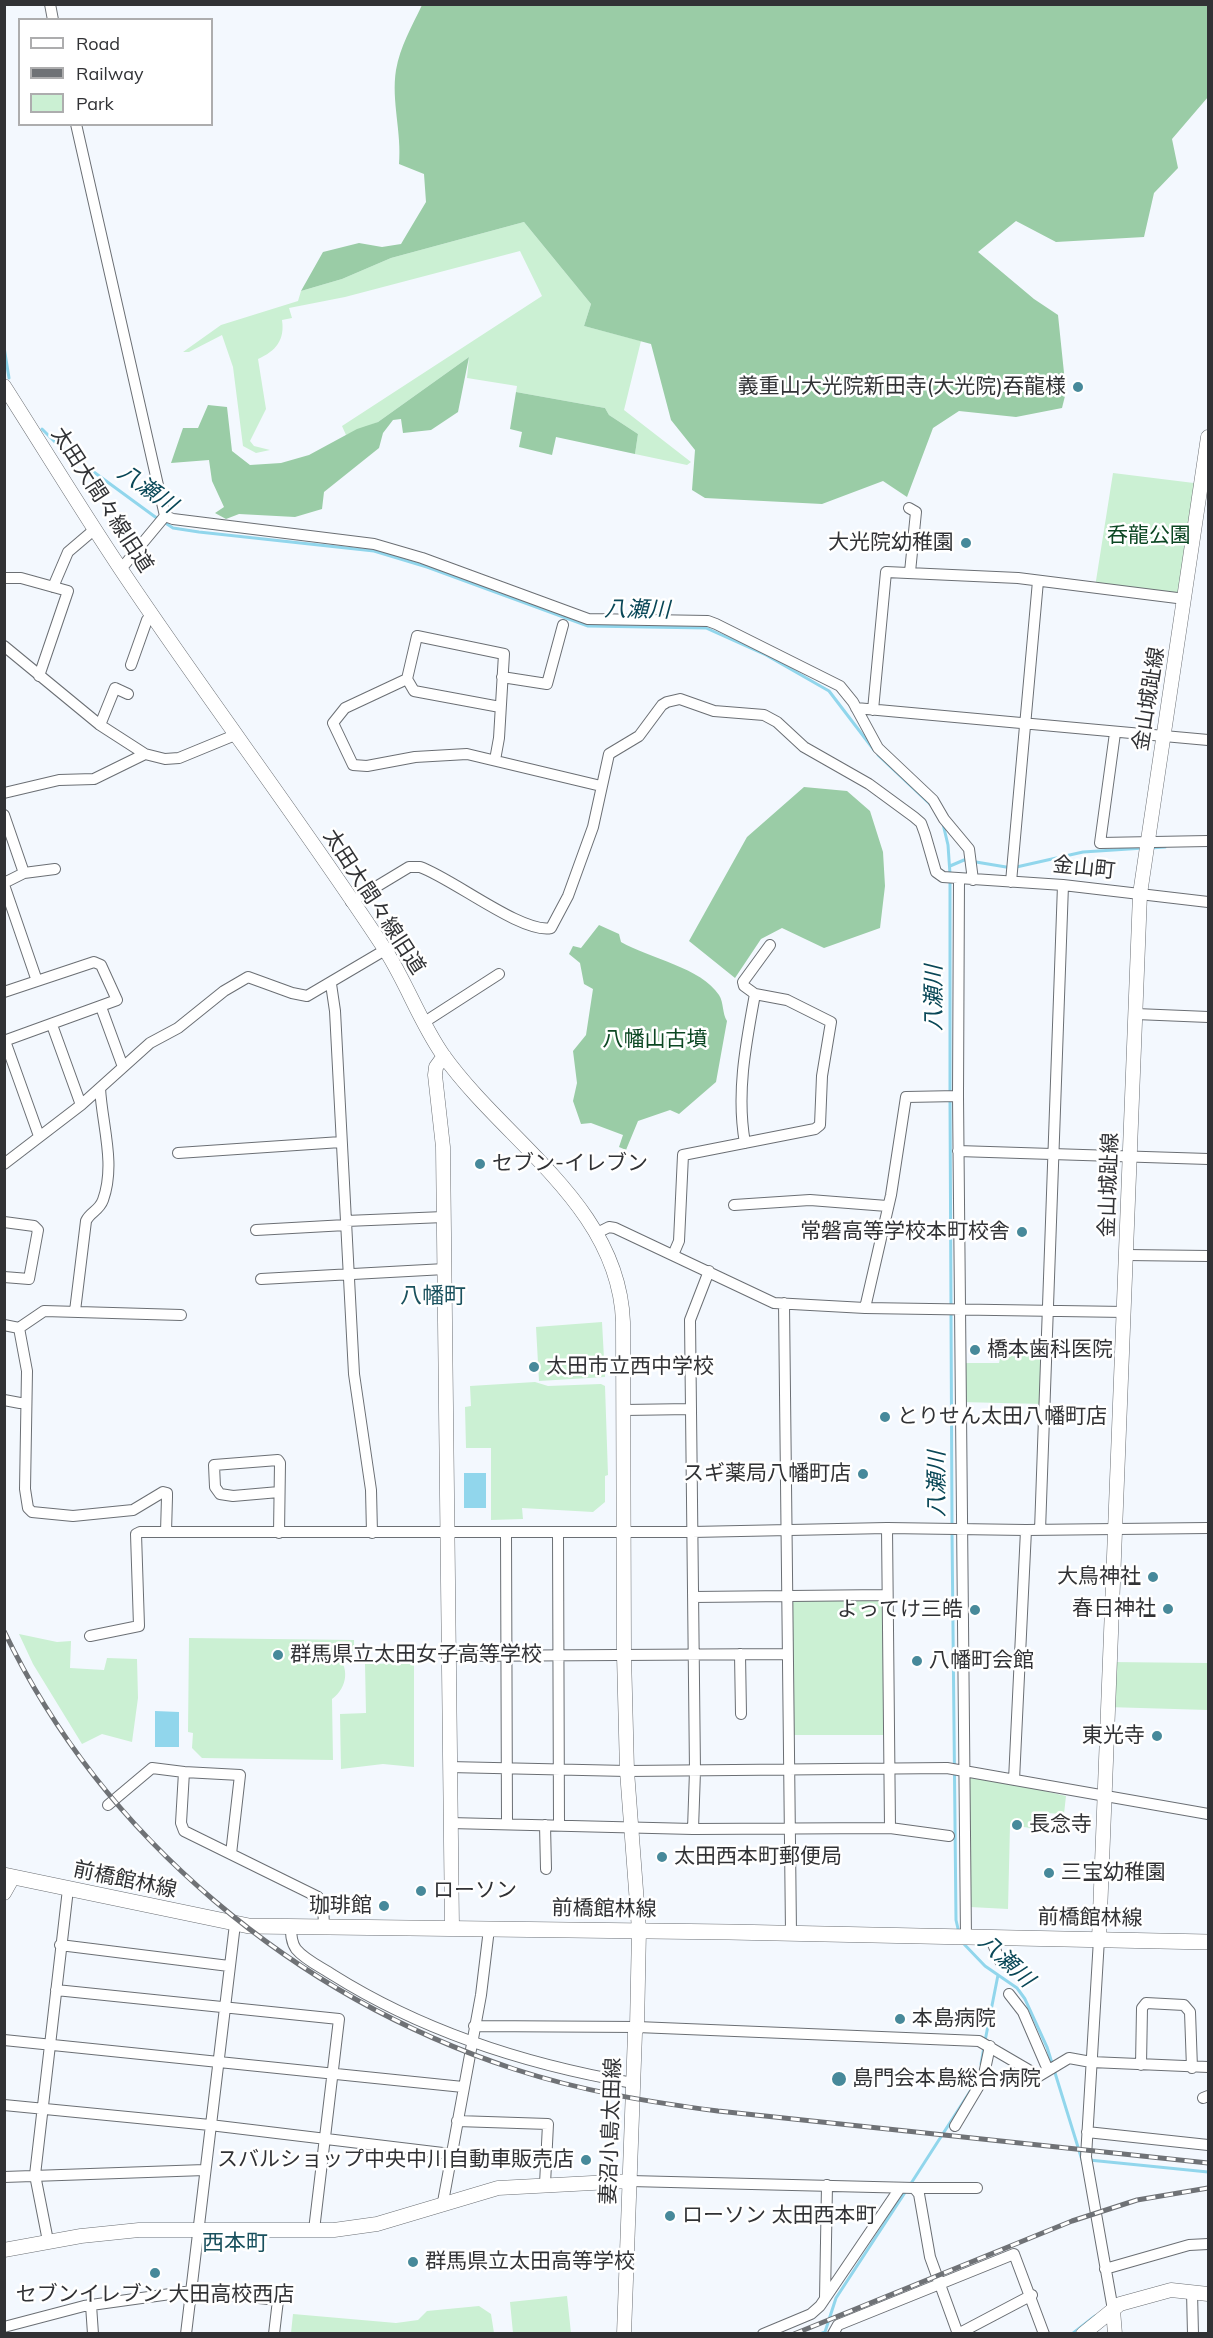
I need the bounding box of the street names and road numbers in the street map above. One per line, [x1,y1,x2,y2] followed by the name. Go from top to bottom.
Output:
[46,423,158,577] street label: 太田大間々線旧道
[1128,645,1170,753] street label: 金山城趾線
[318,825,430,979] street label: 太田大間々線旧道
[1051,852,1117,884] street label: 金山町
[1095,1132,1123,1238] street label: 金山城趾線
[71,1857,179,1903] street label: 前橋館林線
[551,1895,657,1923] street label: 前橋館林線
[1037,1904,1143,1932] street label: 前橋館林線
[596,2057,626,2205] street label: 妻沼小島太田線

